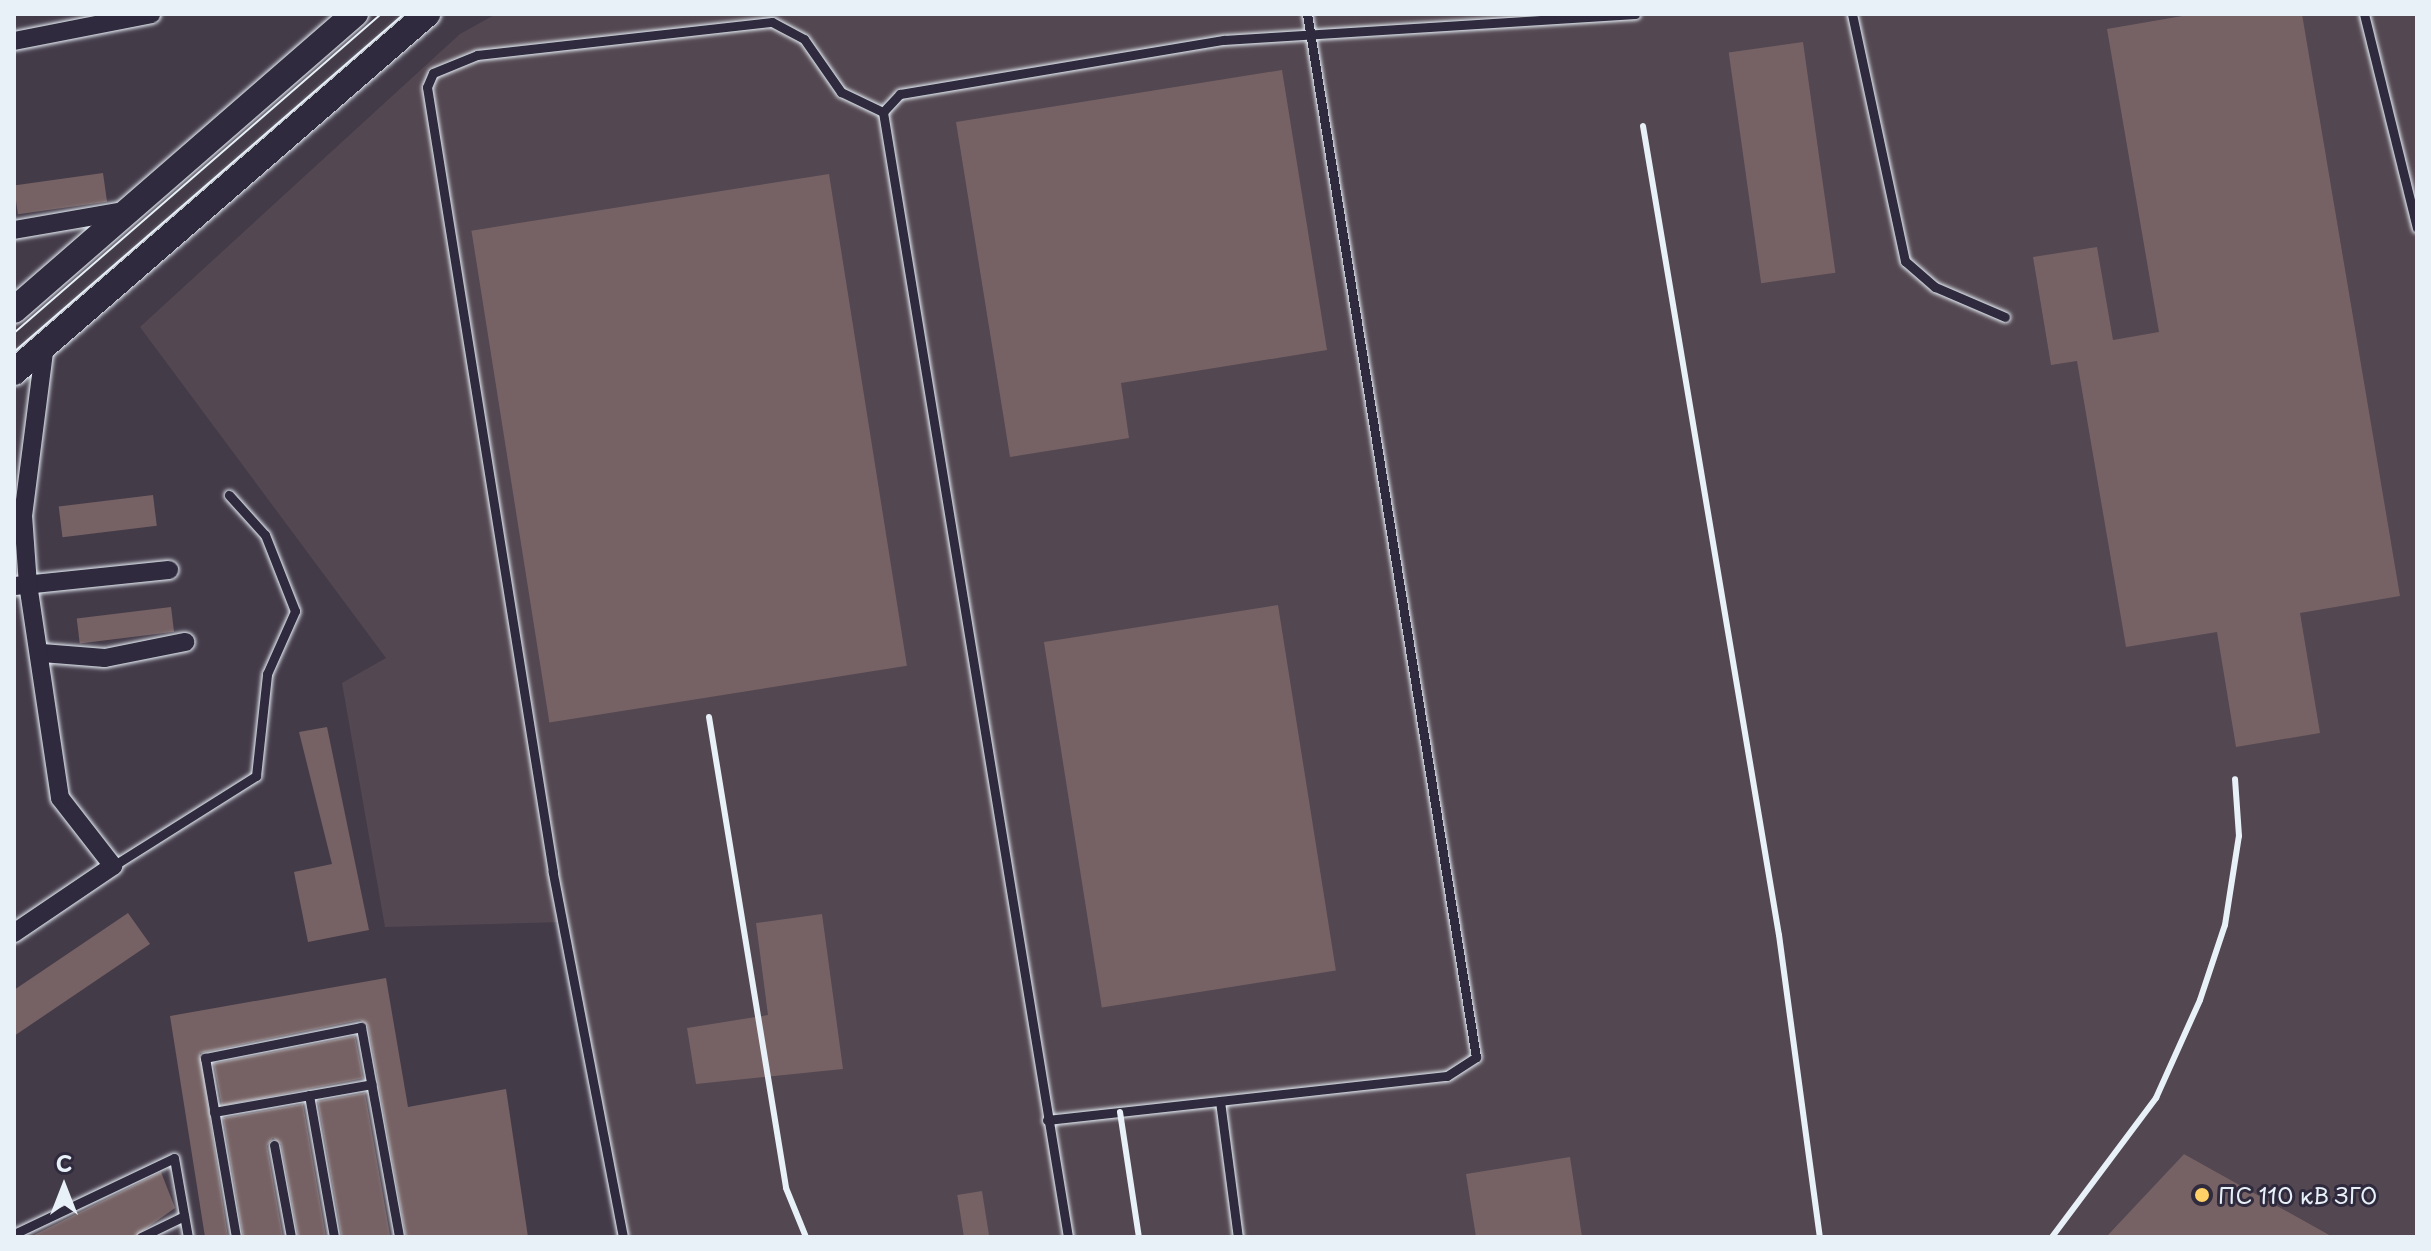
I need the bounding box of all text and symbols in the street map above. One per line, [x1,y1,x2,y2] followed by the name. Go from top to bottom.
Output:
[56,1146,72,1179] text: С
[24,1147,104,1227] north arrow
[2218,1182,2379,1208] place label: ПС 110 кВ ЗГО
[2193,1186,2211,1204] marker: ПС 110 кВ ЗГО

